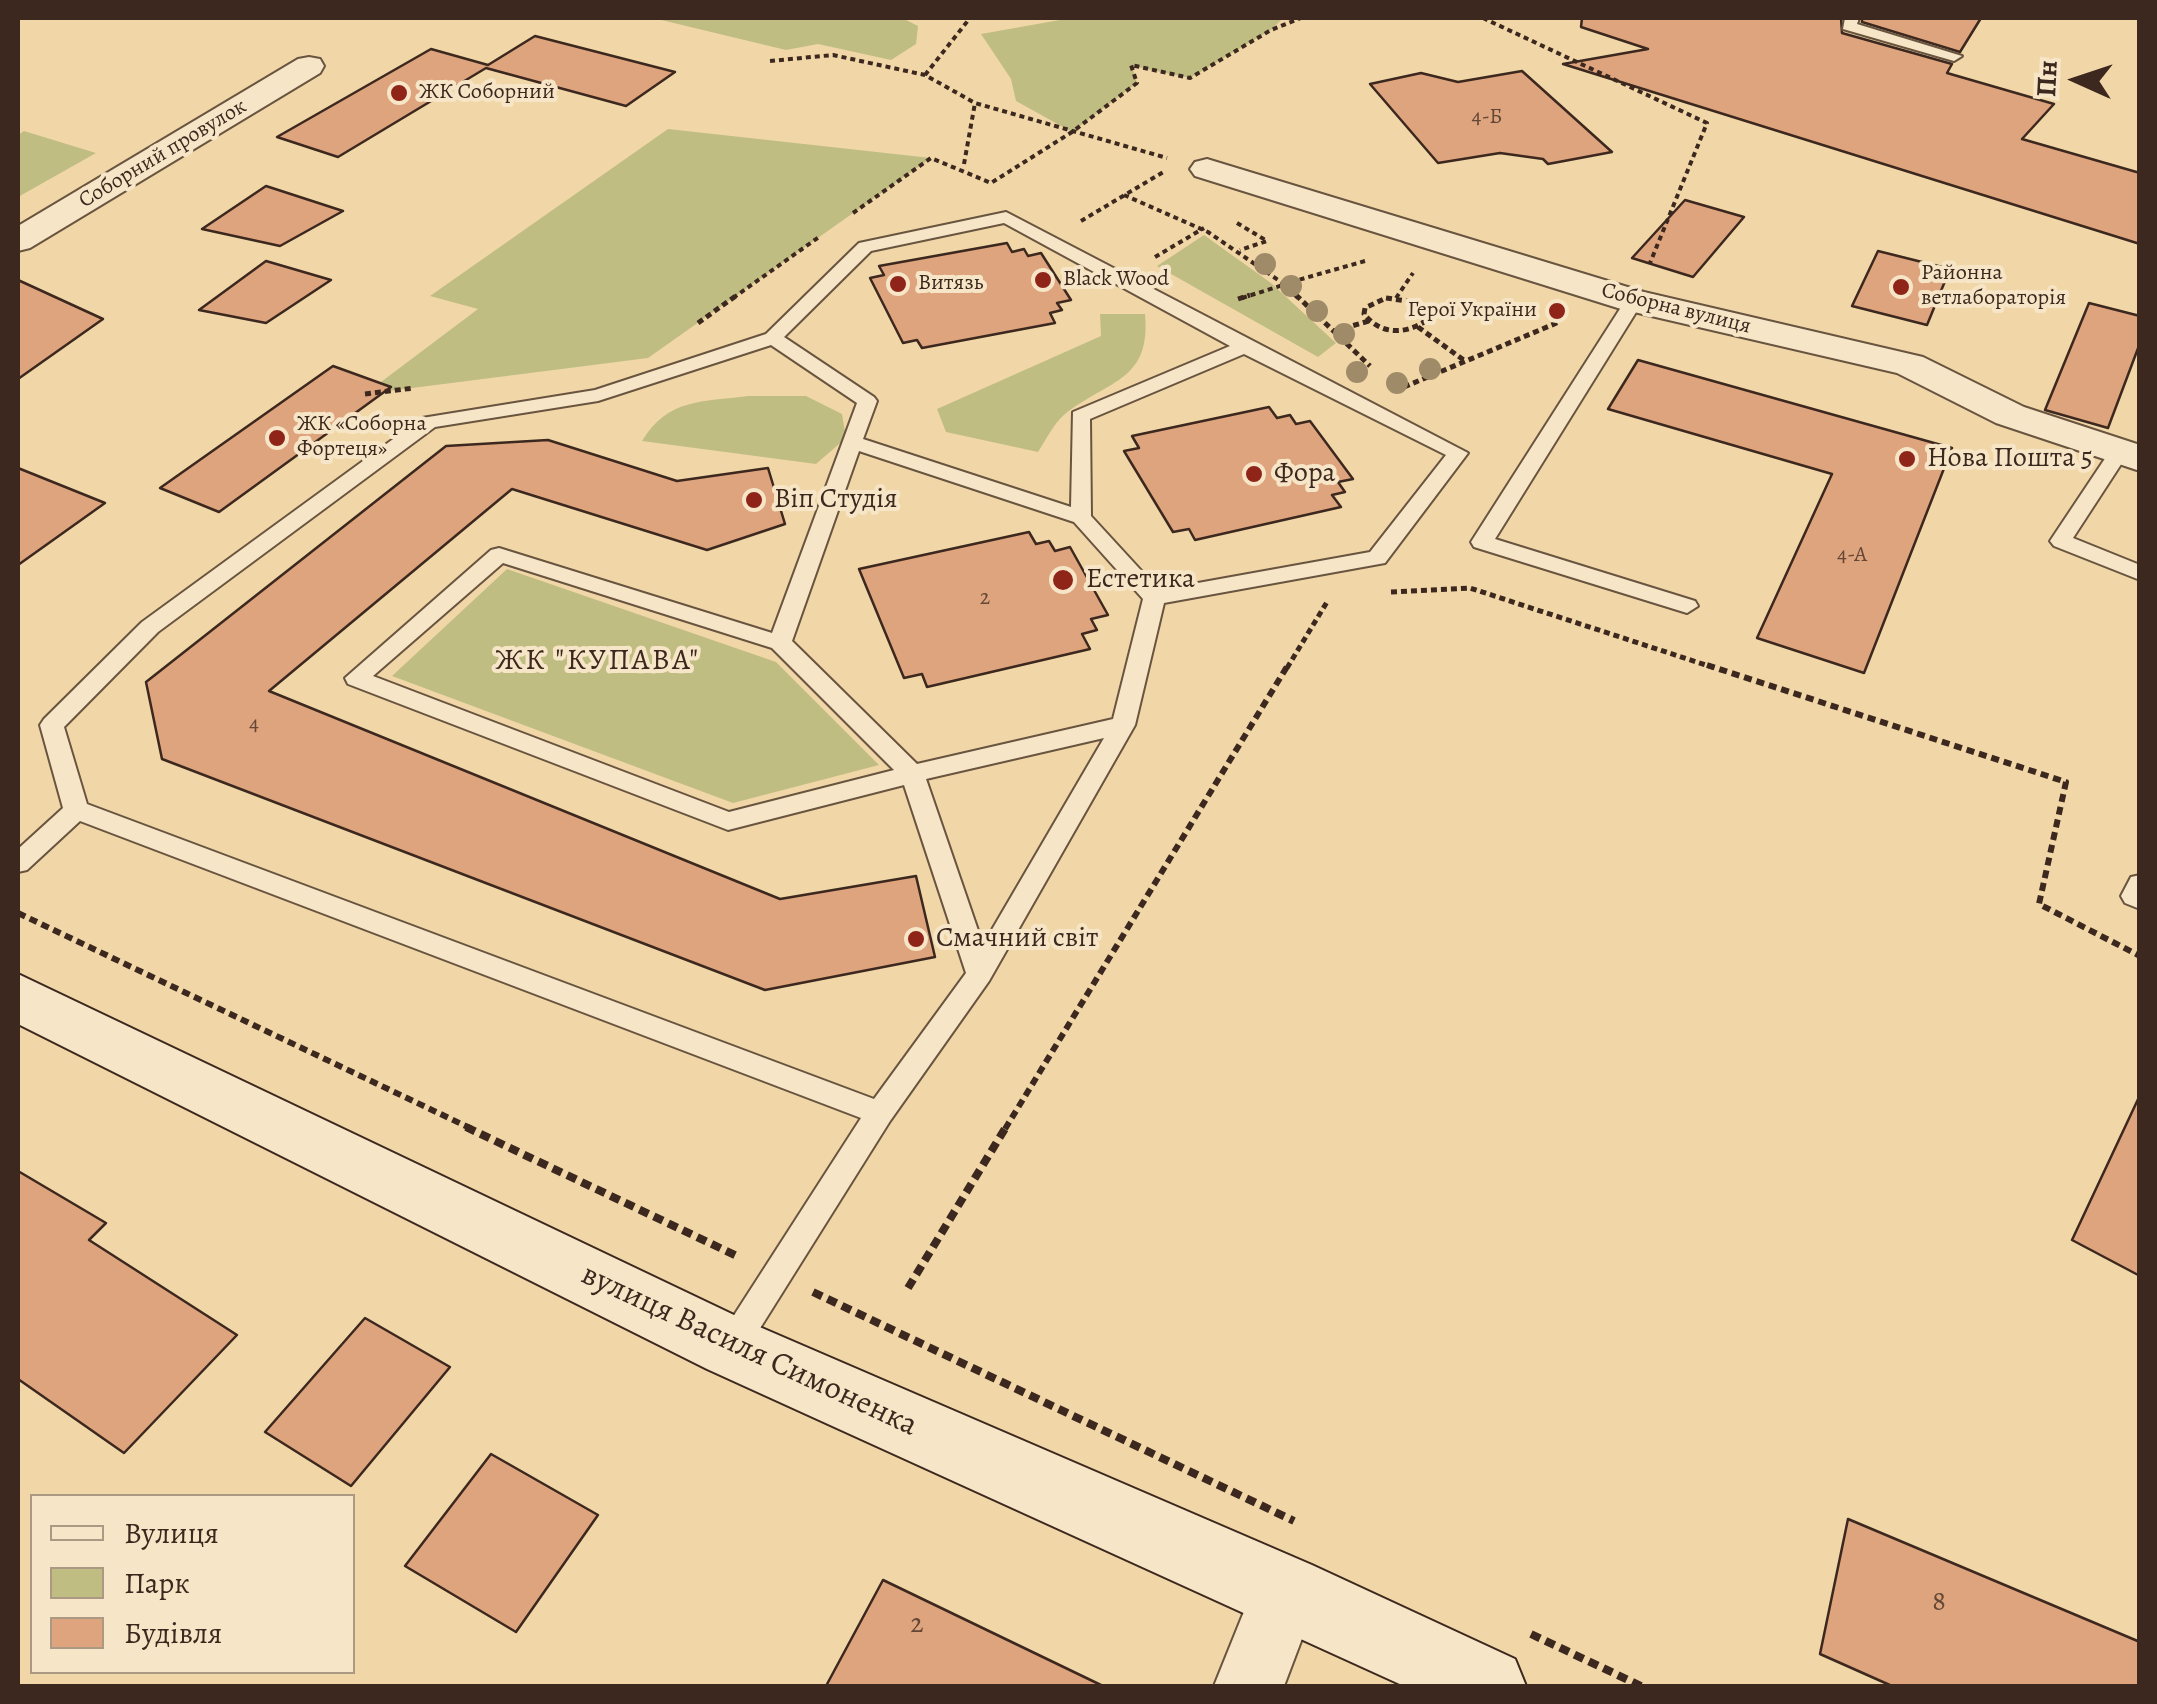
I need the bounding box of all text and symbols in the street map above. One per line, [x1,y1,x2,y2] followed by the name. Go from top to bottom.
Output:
[2027,30,2127,130] north arrow
[2027,59,2067,98] text: Пн
[419,80,555,106] place label: ЖК Соборний
[388,82,410,104] marker: ЖК Соборний
[74,94,252,214] street label: Соборний провулок
[1472,105,1502,131] house number: 4-Б
[1921,261,2066,312] place label: Районна ветлабораторія
[1063,267,1169,293] place label: Black Wood
[1032,269,1054,291] marker: Black Wood
[918,271,983,297] place label: Витязь
[887,273,909,295] marker: Витязь
[1890,276,1912,298] marker: Районна ветлабораторія
[1599,278,1753,340] street label: Соборна вулиця
[1408,298,1537,324] place label: Герої України
[1546,300,1568,322] marker: Герої України
[297,412,427,464] place label: ЖК «Соборна Фортеця»
[266,427,288,449] marker: ЖК «Соборна Фортеця»
[1927,442,2093,476] place label: Нова Пошта 5
[1896,448,1918,470] marker: Нова Пошта 5
[1274,457,1336,491] place label: Фора
[1243,463,1265,485] marker: Фора
[774,483,898,517] place label: Віп Студія
[743,489,765,511] marker: Віп Студія
[1837,543,1867,569] house number: 4-А
[1086,563,1195,597] place label: Естетика
[1050,567,1076,593] marker: Естетика
[980,586,990,612] house number: 2
[495,644,701,680] district label: ЖК "КУПАВА"
[249,712,259,738] house number: 4
[936,922,1098,956] place label: Смачний світ
[905,928,927,950] marker: Смачний світ
[575,1256,923,1446] street label: вулиця Василя Симоненка
[30,1494,355,1674] legend
[124,1513,219,1553] text: Вулиця
[124,1563,190,1603] text: Парк
[1932,1586,1946,1620] house number: 8
[910,1608,924,1642] house number: 2
[124,1613,222,1653] text: Будівля

